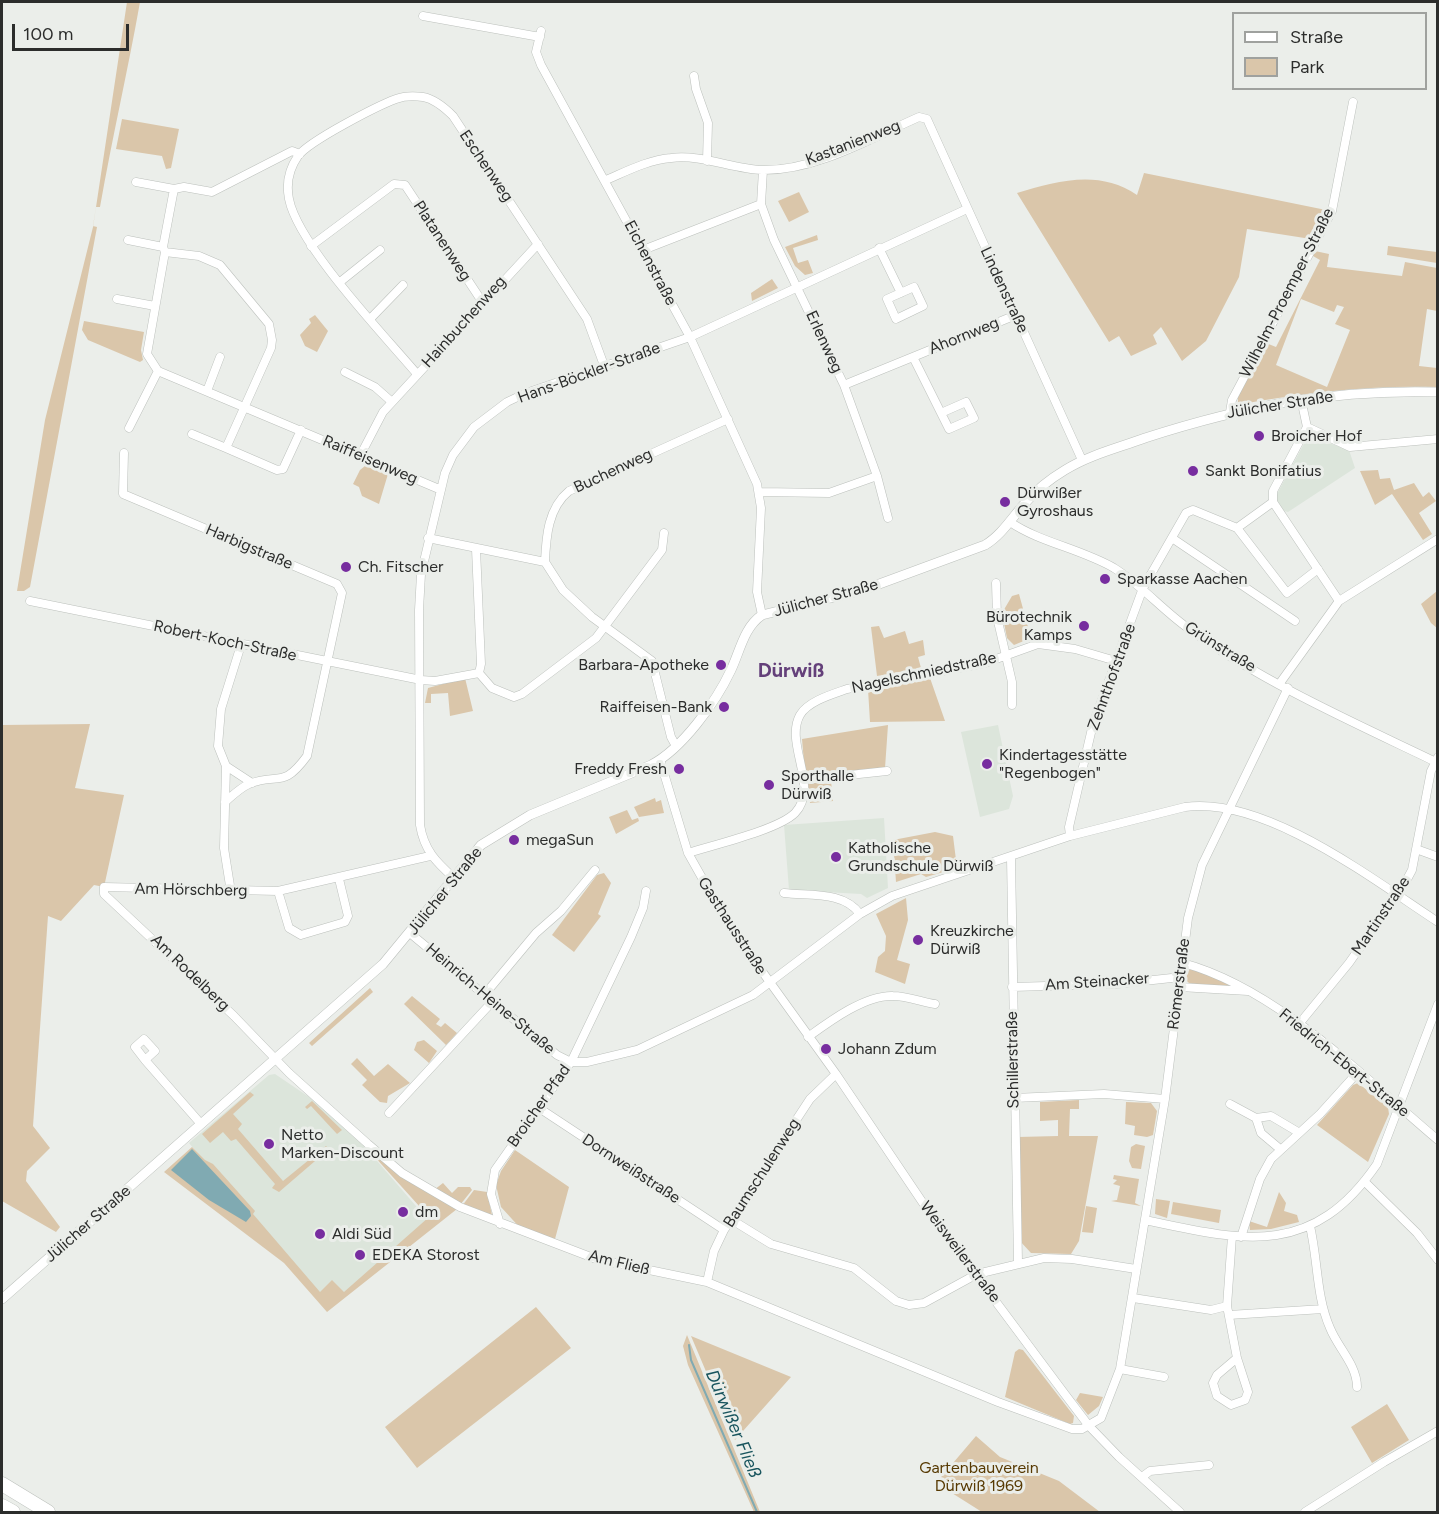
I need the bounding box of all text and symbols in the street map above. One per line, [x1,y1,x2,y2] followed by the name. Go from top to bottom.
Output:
[15,12,132,50] scale bar
[1232,12,1427,90] legend
[23,23,73,45] text: 100 m
[1290,26,1343,48] text: Straße
[1290,56,1324,78] text: Park
[803,116,903,170] street label: Kastanienweg
[455,126,517,206] street label: Eschenweg
[409,197,475,285] street label: Platanenweg
[1236,205,1338,381] street label: Wilhelm-Proemper-Straße
[620,217,680,309] street label: Eichenstraße
[976,244,1032,336] street label: Lindenstraße
[418,272,510,372] street label: Hainbuchenweg
[801,308,847,376] street label: Erlenweg
[926,313,1002,359] street label: Ahornweg
[515,338,663,408] street label: Hans-Böckler-Straße
[1226,387,1334,423] street label: Jülicher Straße
[1271,426,1362,446] place label: Broicher Hof
[1252,429,1266,443] marker: Broicher Hof
[319,431,421,489] street label: Raiffeisenweg
[571,444,655,498] street label: Buchenweg
[1205,461,1322,481] place label: Sankt Bonifatius
[1186,464,1200,478] marker: Sankt Bonifatius
[1017,483,1093,521] place label: Dürwißer Gyroshaus
[998,495,1012,509] marker: Dürwißer Gyroshaus
[202,520,296,574] street label: Harbigstraße
[358,557,443,577] place label: Ch. Fitscher
[339,560,353,574] marker: Ch. Fitscher
[1117,569,1247,589] place label: Sparkasse Aachen
[1098,572,1112,586] marker: Sparkasse Aachen
[772,575,880,621] street label: Jülicher Straße
[986,607,1072,645] place label: Bürotechnik Kamps
[152,616,298,666] street label: Robert-Koch-Straße
[1181,618,1259,676] street label: Grünstraße
[1077,619,1091,633] marker: Bürotechnik Kamps
[1084,621,1140,733] street label: Zehnthofstraße
[850,648,998,698] street label: Nagelschmiedstraße
[578,655,709,675] place label: Barbara-Apotheke
[714,658,728,672] marker: Barbara-Apotheke
[758,659,824,683] district label: Dürwiß
[599,697,712,717] place label: Raiffeisen-Bank
[717,700,731,714] marker: Raiffeisen-Bank
[999,745,1127,783] place label: Kindertagesstätte "Regenbogen"
[980,757,994,771] marker: Kindertagesstätte "Regenbogen"
[574,759,667,779] place label: Freddy Fresh
[672,762,686,776] marker: Freddy Fresh
[781,766,854,804] place label: Sporthalle Dürwiß
[762,778,776,792] marker: Sporthalle Dürwiß
[526,830,594,850] place label: megaSun
[507,833,521,847] marker: megaSun
[848,838,994,876] place label: Katholische Grundschule Dürwiß
[404,843,486,939] street label: Jülicher Straße
[829,850,843,864] marker: Katholische Grundschule Dürwiß
[1348,873,1414,959] street label: Martinstraße
[693,874,771,978] street label: Gasthausstraße
[134,879,248,901] street label: Am Hörschberg
[930,921,1014,959] place label: Kreuzkirche Dürwiß
[147,931,233,1015] street label: Am Rodelberg
[911,933,925,947] marker: Kreuzkirche Dürwiß
[1164,937,1194,1031] street label: Römerstraße
[421,939,559,1059] street label: Heinrich-Heine-Straße
[1044,969,1150,995] street label: Am Steinacker
[1275,1005,1413,1121] street label: Friedrich-Ebert-Straße
[1003,1011,1023,1109] street label: Schillerstraße
[838,1039,937,1059] place label: Johann Zdum
[819,1042,833,1056] marker: Johann Zdum
[503,1061,575,1151] street label: Broicher Pfad
[720,1115,804,1231] street label: Baumschulenweg
[281,1125,404,1163] place label: Netto Marken-Discount
[578,1130,684,1208] street label: Dornweißstraße
[262,1137,276,1151] marker: Netto Marken-Discount
[41,1182,135,1266] street label: Jülicher Straße
[916,1198,1004,1306] street label: Weisweilerstraße
[415,1202,438,1222] place label: dm
[396,1205,410,1219] marker: dm
[332,1224,392,1244] place label: Aldi Süd
[313,1227,327,1241] marker: Aldi Süd
[372,1245,480,1265] place label: EDEKA Storost
[587,1246,651,1280] street label: Am Fließ
[353,1248,367,1262] marker: EDEKA Storost
[701,1367,765,1481] water label: Dürwißer Fließ
[919,1458,1039,1496] park label: Gartenbauverein Dürwiß 1969

